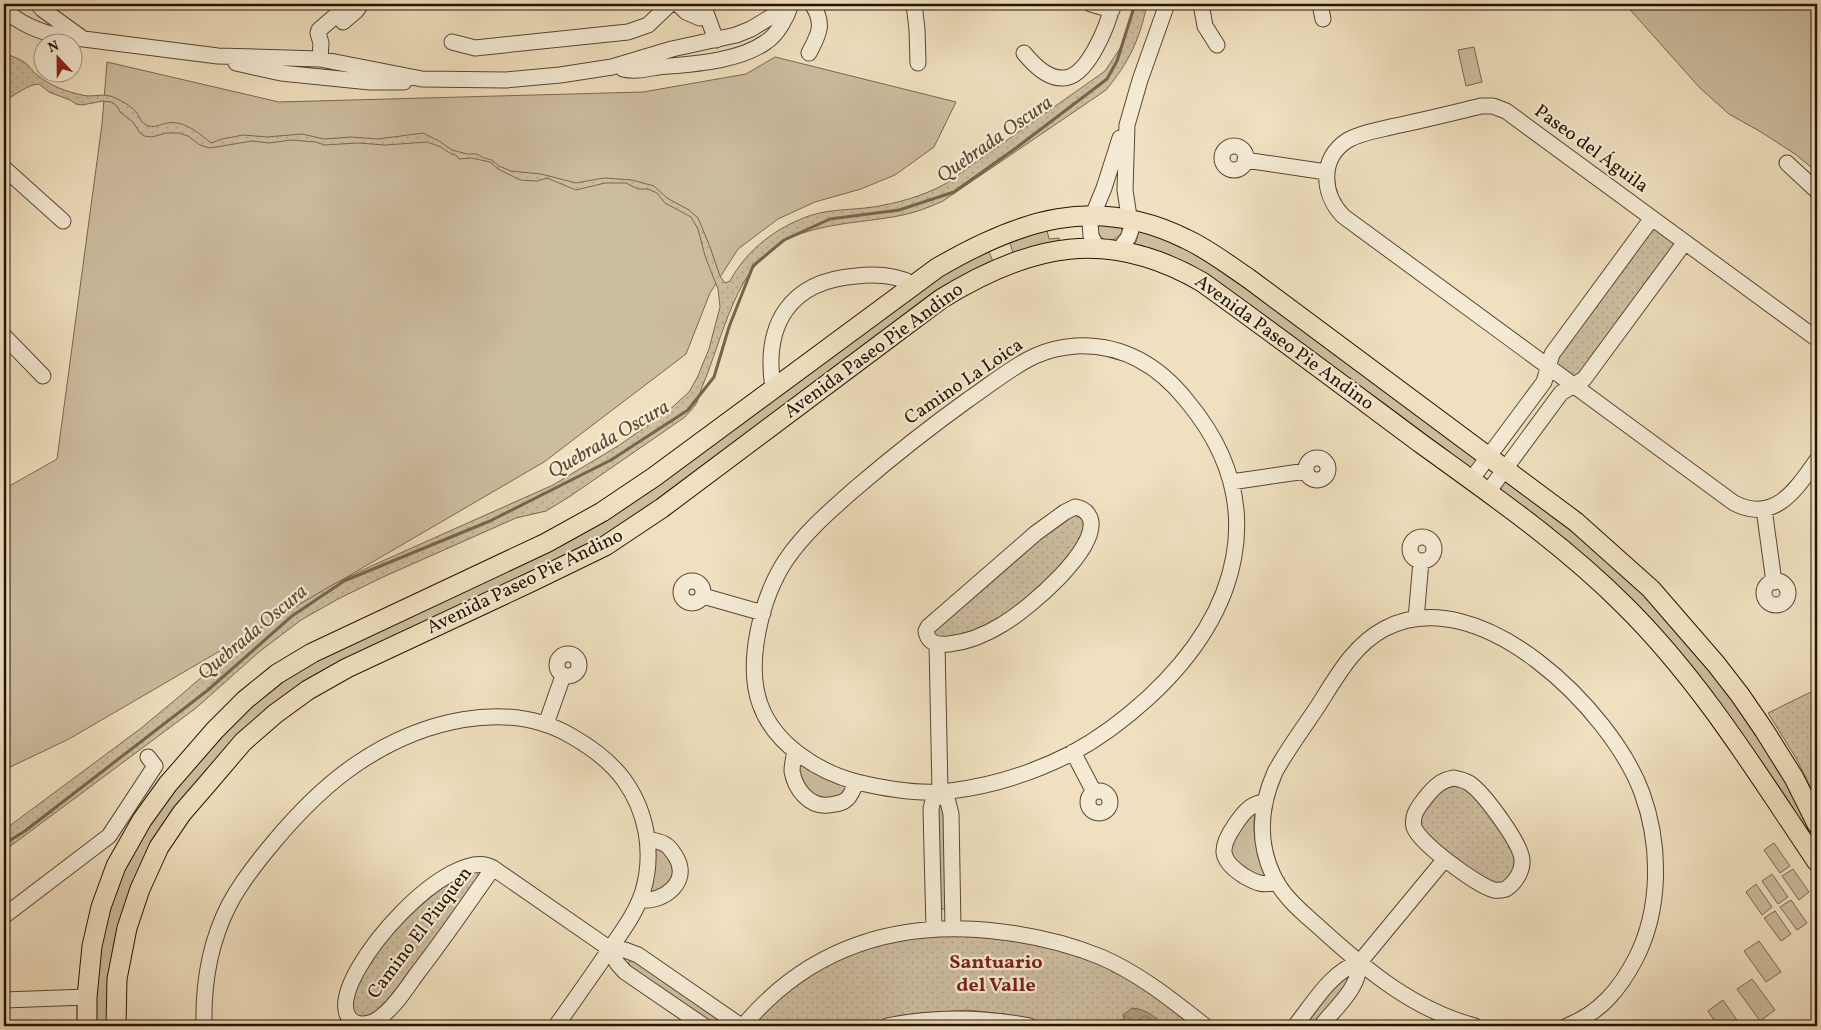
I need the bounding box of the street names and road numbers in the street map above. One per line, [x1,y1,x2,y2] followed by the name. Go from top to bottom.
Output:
[1529,99,1653,199] street label: Paseo del Águila
[1189,269,1379,417] street label: Avenida Paseo Pie Andino
[779,277,969,425] street label: Avenida Paseo Pie Andino
[900,333,1028,431] street label: Camino La Loica
[422,523,628,641] street label: Avenida Paseo Pie Andino
[362,861,478,1005] street label: Camino El Piuquen

